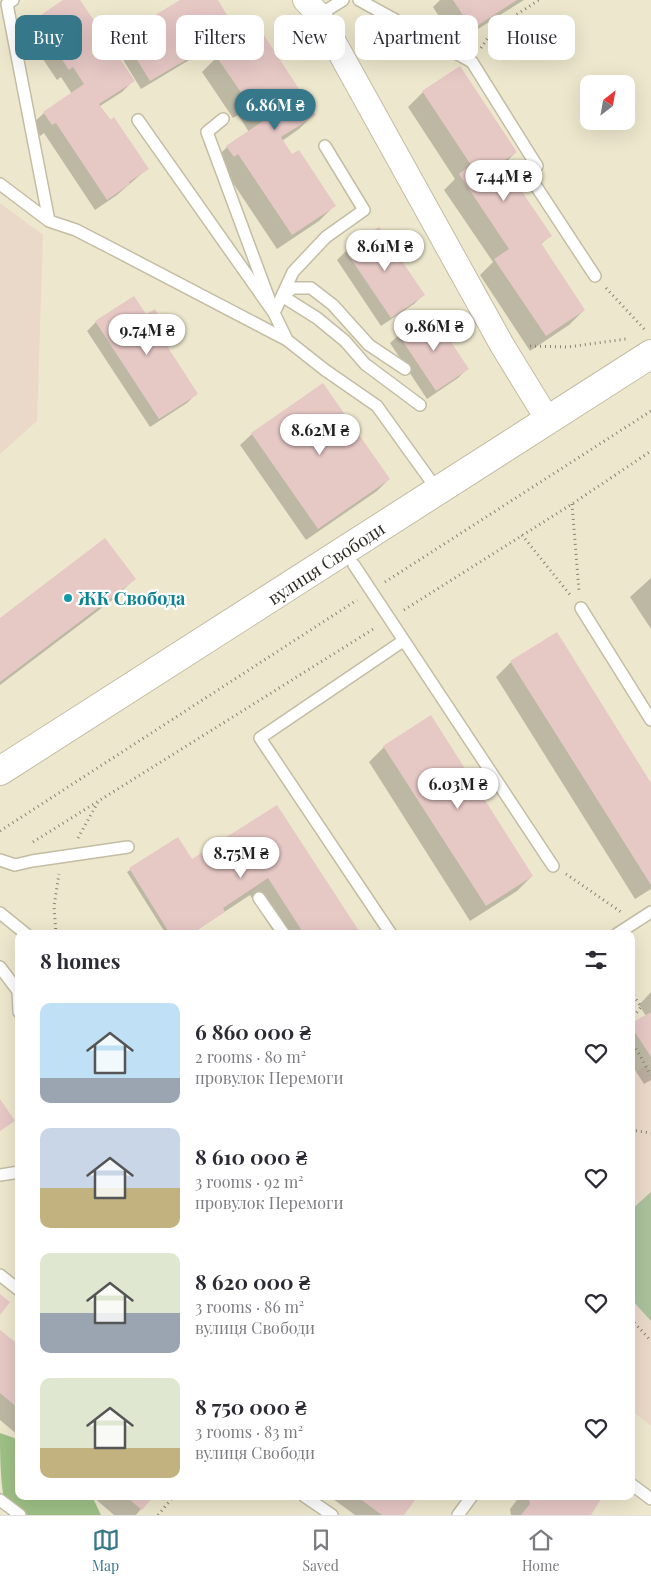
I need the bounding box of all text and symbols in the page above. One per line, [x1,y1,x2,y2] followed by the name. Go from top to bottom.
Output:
[15,15,82,60] chip: Buy
[92,15,166,60] chip: Rent
[176,15,264,60] chip: Filters
[274,15,345,60] chip: New
[355,15,478,60] chip: Apartment
[488,15,575,60] chip: House
[580,75,635,130] north arrow
[580,75,635,130] map controls
[229,88,321,131] pin: 6.86M ₴
[246,94,304,115] text: 6.86M ₴
[458,160,550,202] pin: 7.44M ₴
[476,165,532,186] text: 7.44M ₴
[339,230,431,272] pin: 8.61M ₴
[357,235,413,256] text: 8.61M ₴
[388,310,480,352] pin: 9.86M ₴
[101,314,193,356] pin: 9.74M ₴
[405,315,463,336] text: 9.86M ₴
[119,319,175,340] text: 9.74M ₴
[274,414,366,456] pin: 8.62M ₴
[291,419,349,440] text: 8.62M ₴
[263,516,389,610] street label: вулиця Свободи
[77,586,186,610] place label: ЖК Свобода
[62,592,74,604] marker: ЖК Свобода
[412,768,504,810] pin: 6.03M ₴
[429,773,487,794] text: 6.03M ₴
[195,836,287,879] pin: 8.75M ₴
[213,842,269,863] text: 8.75M ₴
[40,946,120,974] text: 8 homes
[582,946,610,974] icon: filters
[195,1017,311,1045] text: 6 860 000 ₴
[80,1023,140,1083] icon: home
[582,1039,610,1067] icon: heart
[195,1046,306,1067] text: 2 rooms · 80 m²
[195,1067,344,1088] text: провулок Перемоги
[195,1142,307,1170] text: 8 610 000 ₴
[80,1148,140,1208] icon: home
[582,1164,610,1192] icon: heart
[195,1171,304,1192] text: 3 rooms · 92 m²
[195,1192,344,1213] text: провулок Перемоги
[195,1267,310,1295] text: 8 620 000 ₴
[80,1273,140,1333] icon: home
[582,1289,610,1317] icon: heart
[195,1296,304,1317] text: 3 rooms · 86 m²
[195,1317,315,1338] text: вулиця Свободи
[195,1392,307,1420] text: 8 750 000 ₴
[80,1398,140,1458] icon: home
[582,1414,610,1442] icon: heart
[195,1421,303,1442] text: 3 rooms · 83 m²
[195,1442,315,1463] text: вулиця Свободи
[92,1526,120,1575] tab: Map
[303,1526,339,1575] tab: Saved
[522,1526,559,1575] tab: Home

